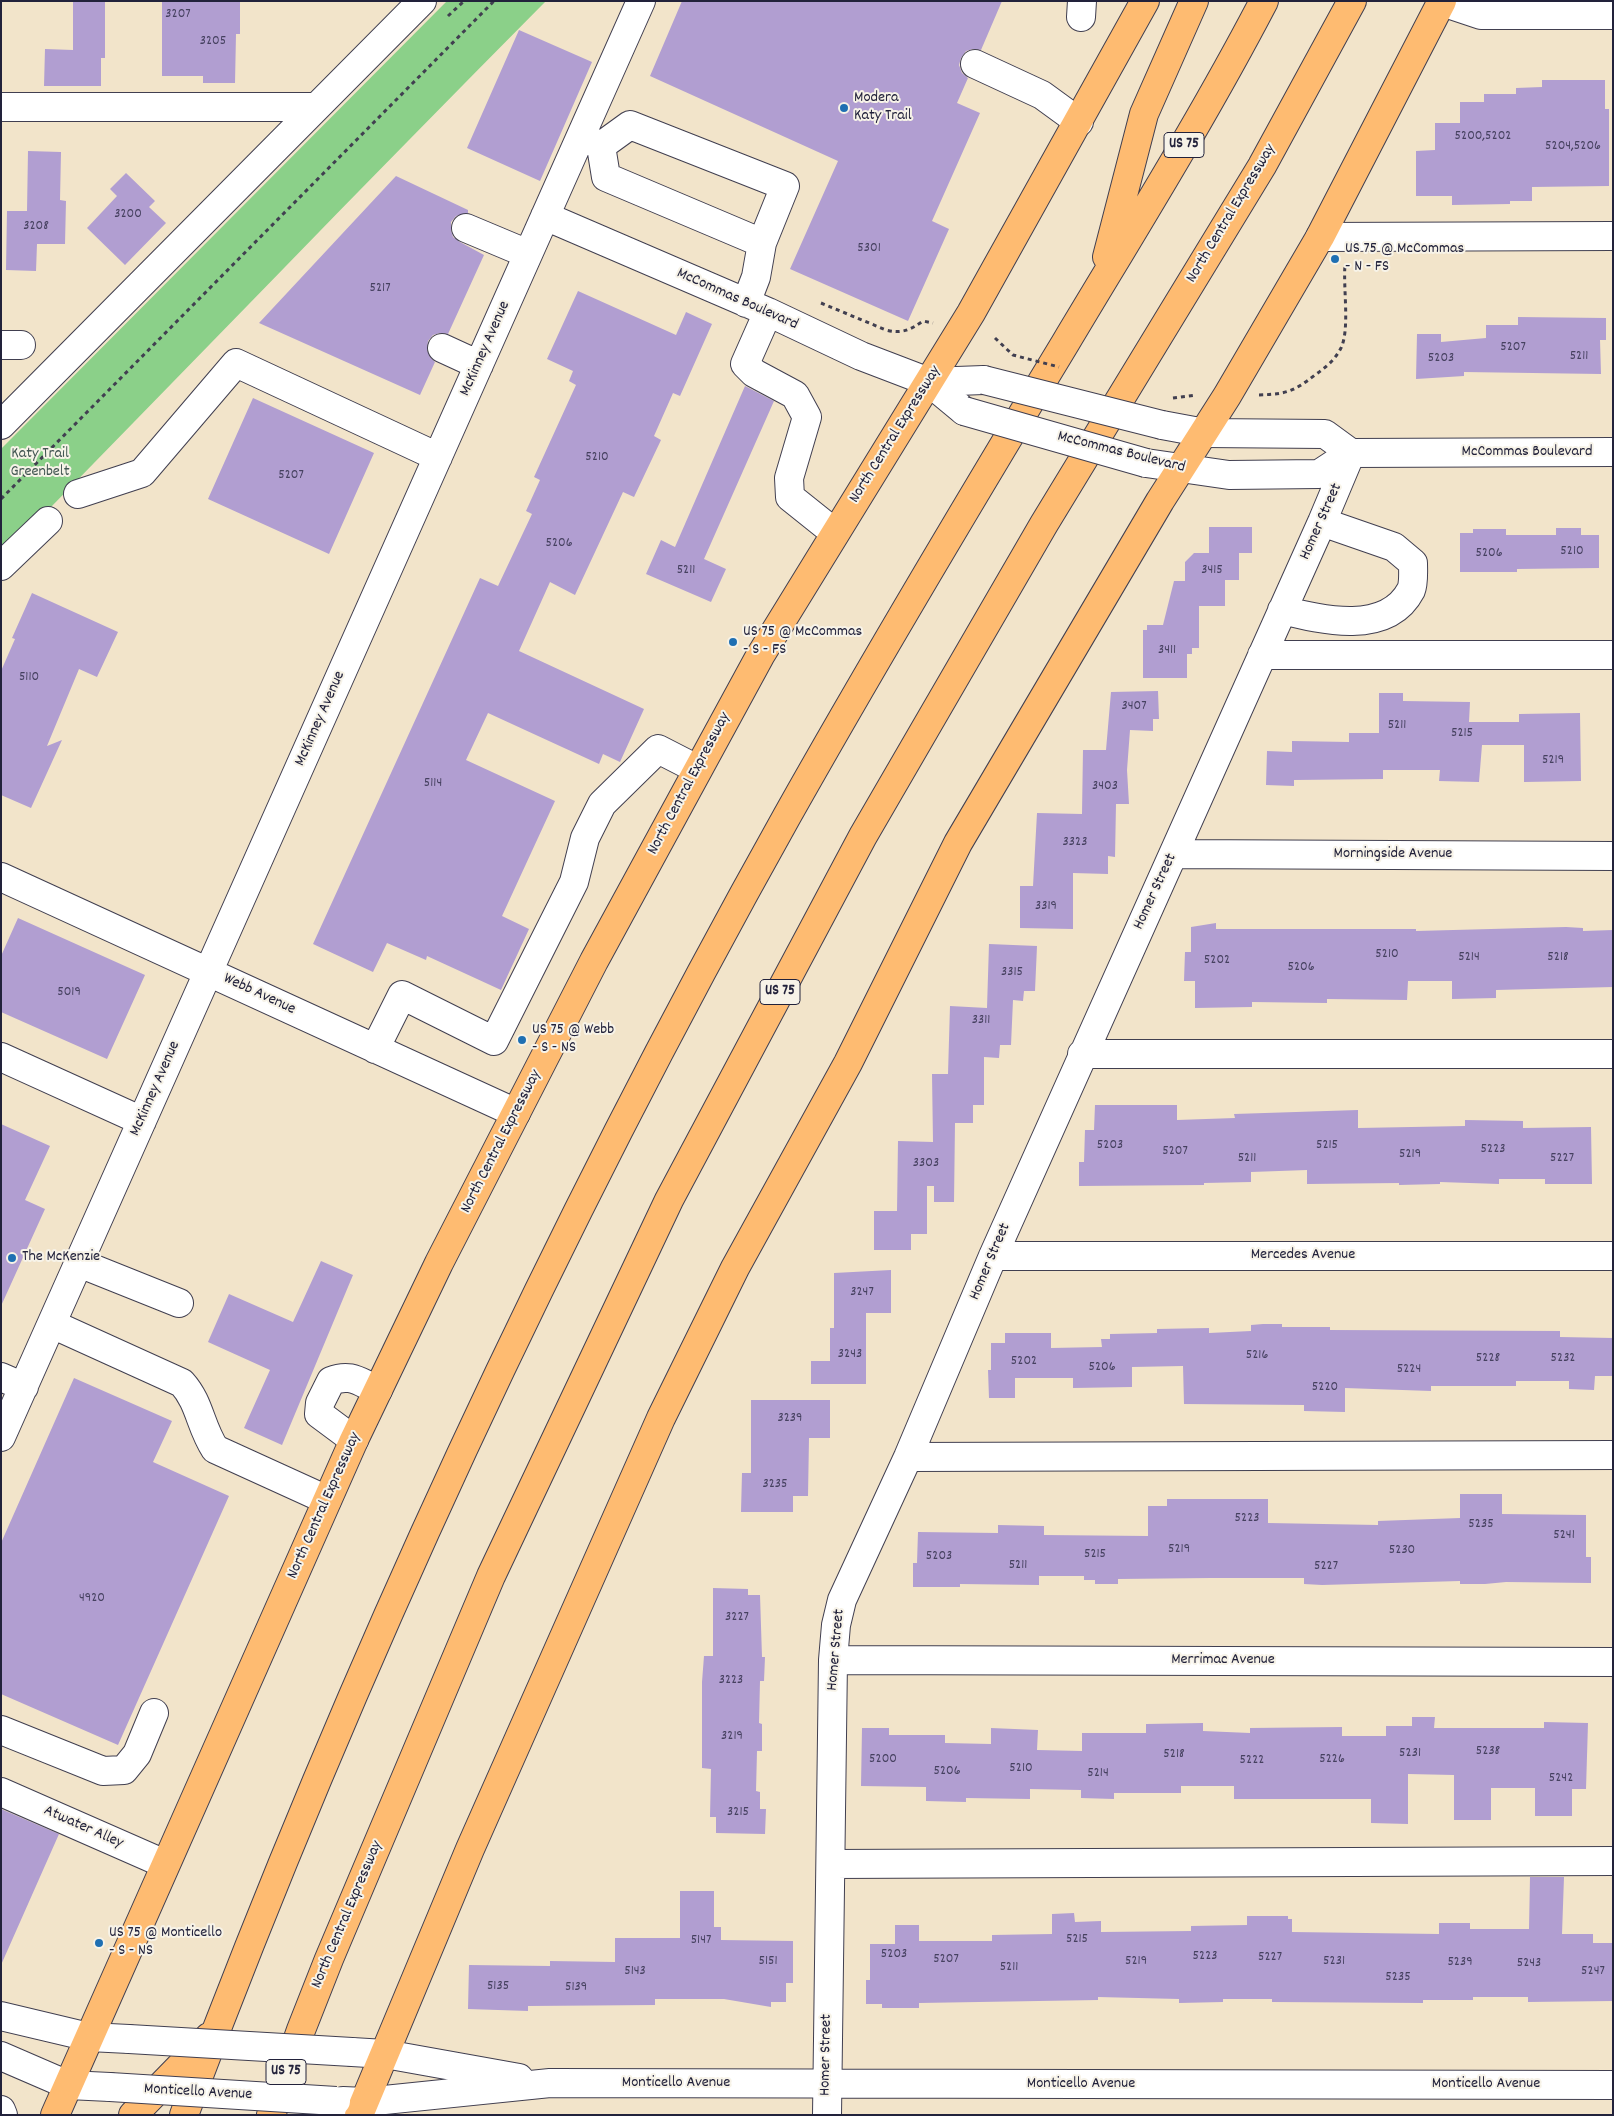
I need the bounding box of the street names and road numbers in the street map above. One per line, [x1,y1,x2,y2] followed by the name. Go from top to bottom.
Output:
[1164,132,1204,158] road number: US 75
[1183,141,1281,287] street label: North Central Expressway
[673,265,801,335] street label: McCommas Boulevard
[457,299,515,399] street label: McKinney Avenue
[846,363,946,507] street label: North Central Expressway
[1055,428,1187,478] street label: McCommas Boulevard
[1462,443,1592,463] street label: McCommas Boulevard
[1297,481,1347,563] street label: Homer Street
[292,669,350,769] street label: McKinney Avenue
[644,710,736,858] street label: North Central Expressway
[1334,845,1452,865] street label: Morningside Avenue
[1130,851,1182,933] street label: Homer Street
[220,970,298,1020] street label: Webb Avenue
[760,980,800,1004] road number: US 75
[127,1039,185,1139] street label: McKinney Avenue
[458,1067,546,1217] street label: North Central Expressway
[966,1221,1016,1303] street label: Homer Street
[1251,1246,1355,1266] street label: Mercedes Avenue
[284,1430,366,1582] street label: North Central Expressway
[824,1608,850,1692] street label: Homer Street
[1171,1651,1275,1671] street label: Merrimac Avenue
[40,1802,126,1854] street label: Atwater Alley
[308,1838,388,1992] street label: North Central Expressway
[817,2014,837,2096] street label: Homer Street
[266,2060,306,2084] road number: US 75
[622,2074,730,2094] street label: Monticello Avenue
[1027,2075,1135,2095] street label: Monticello Avenue
[1432,2075,1540,2095] street label: Monticello Avenue
[143,2081,253,2105] street label: Monticello Avenue

